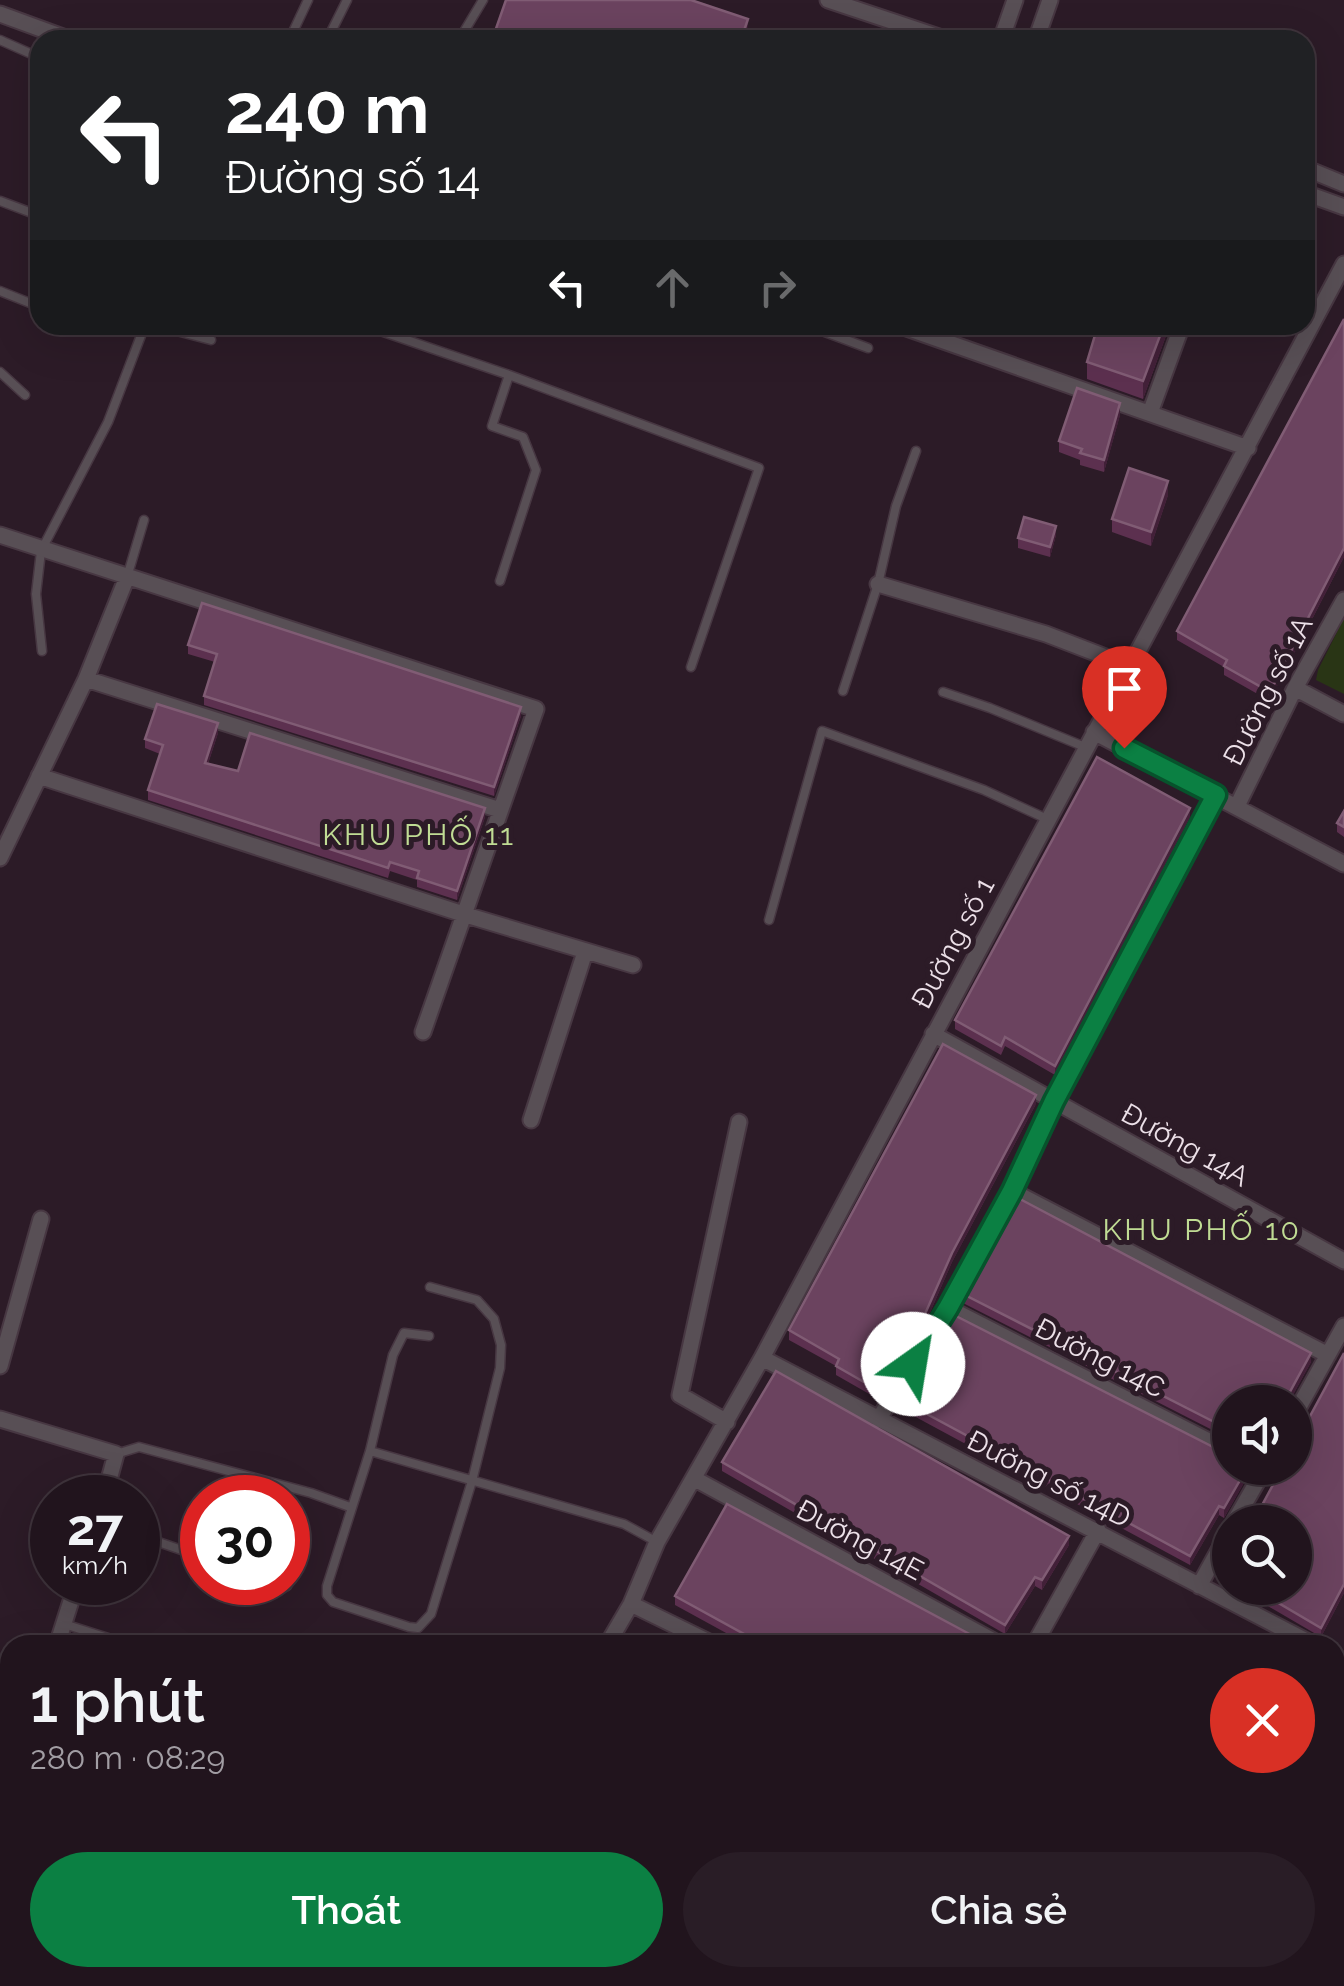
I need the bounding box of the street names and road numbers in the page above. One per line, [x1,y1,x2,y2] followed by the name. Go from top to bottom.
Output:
[1216,611,1320,771] street label: Đường số 1A
[905,872,1001,1014] street label: Đường số 1
[1116,1097,1254,1194] street label: Đường 14A
[1030,1311,1170,1405] street label: Đường 14C
[962,1424,1136,1534] street label: Đường số 14D
[791,1493,929,1587] street label: Đường 14E

